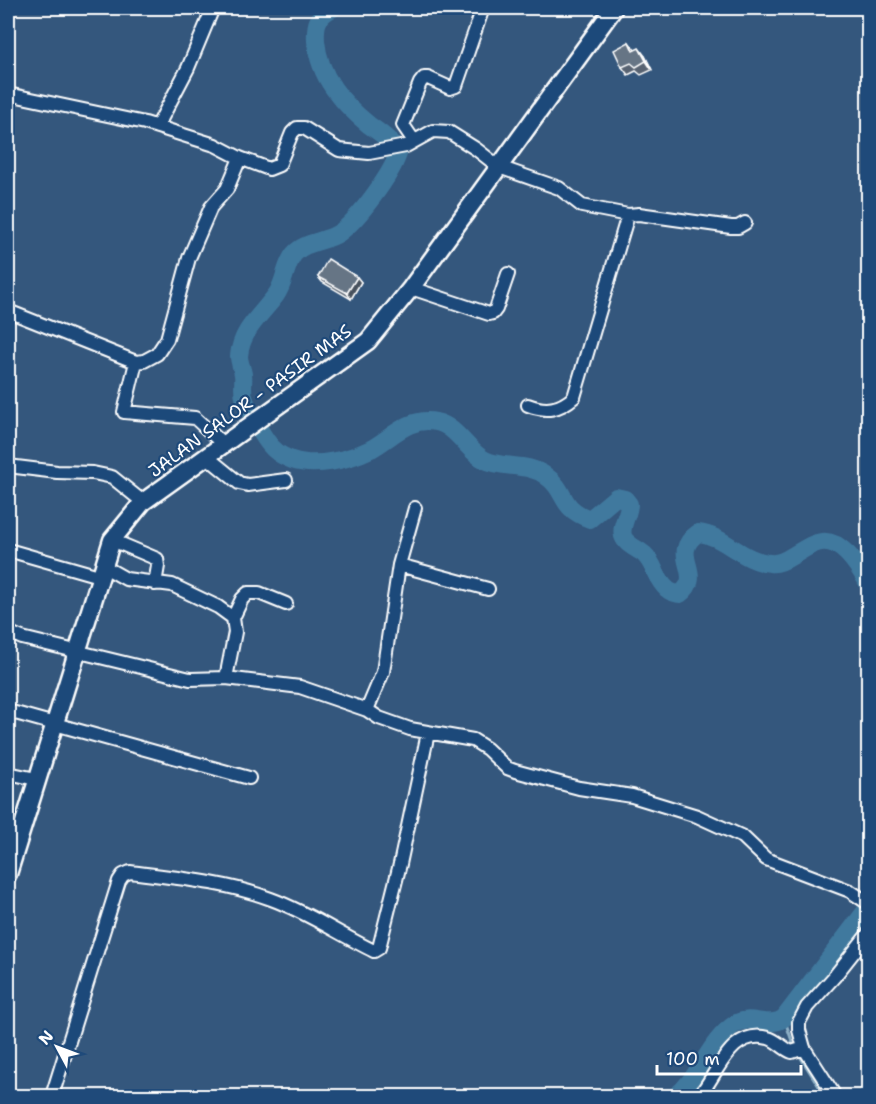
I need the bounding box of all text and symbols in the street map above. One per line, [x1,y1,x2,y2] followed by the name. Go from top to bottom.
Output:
[144,319,356,483] street label: JALAN SALOR - PASIR MAS
[27,1017,87,1077] north arrow
[34,1026,58,1049] text: N
[657,1038,801,1076] scale bar
[666,1047,720,1071] text: 100 m

